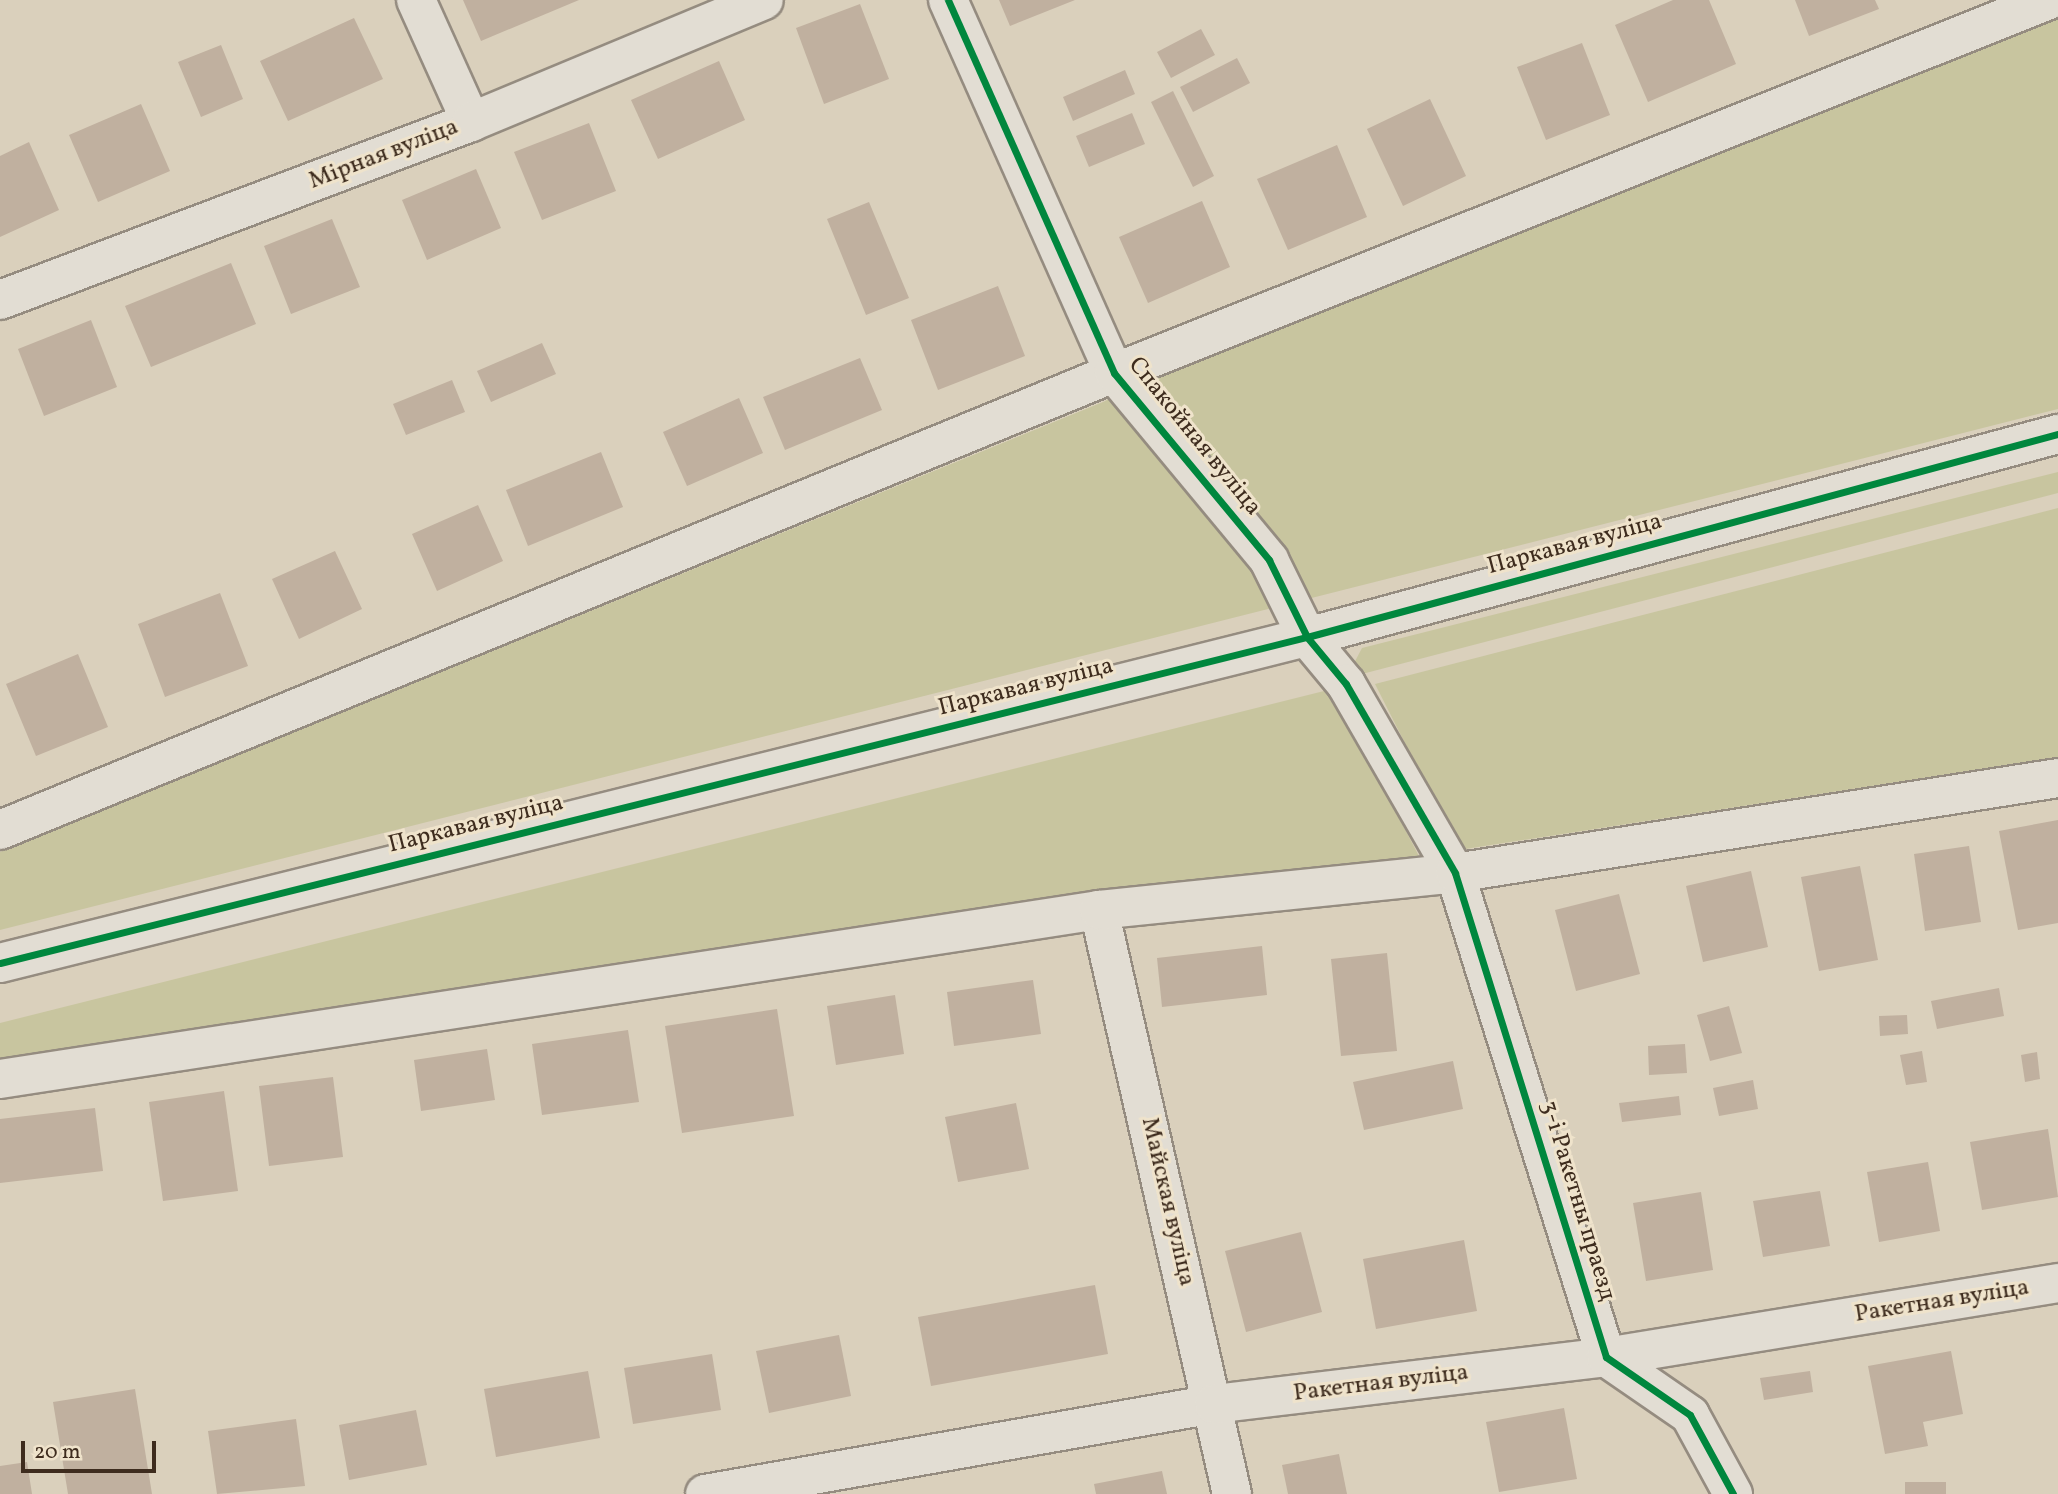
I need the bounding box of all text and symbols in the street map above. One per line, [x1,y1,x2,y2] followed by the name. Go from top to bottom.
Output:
[305,113,463,197] street label: Мірная вуліца
[1121,352,1267,522] street label: Спакойная вуліца
[1485,508,1665,582] street label: Паркавая вуліца
[935,652,1117,724] street label: Паркавая вуліца
[385,789,567,861] street label: Паркавая вуліца
[1533,1098,1621,1304] street label: 3-і Ракетны праезд
[1134,1115,1200,1289] street label: Майская вуліца
[1853,1274,2031,1330] street label: Ракетная вуліца
[1292,1359,1470,1409] street label: Ракетная вуліца
[24,1428,159,1472] scale bar
[34,1438,80,1467] text: 20 m

